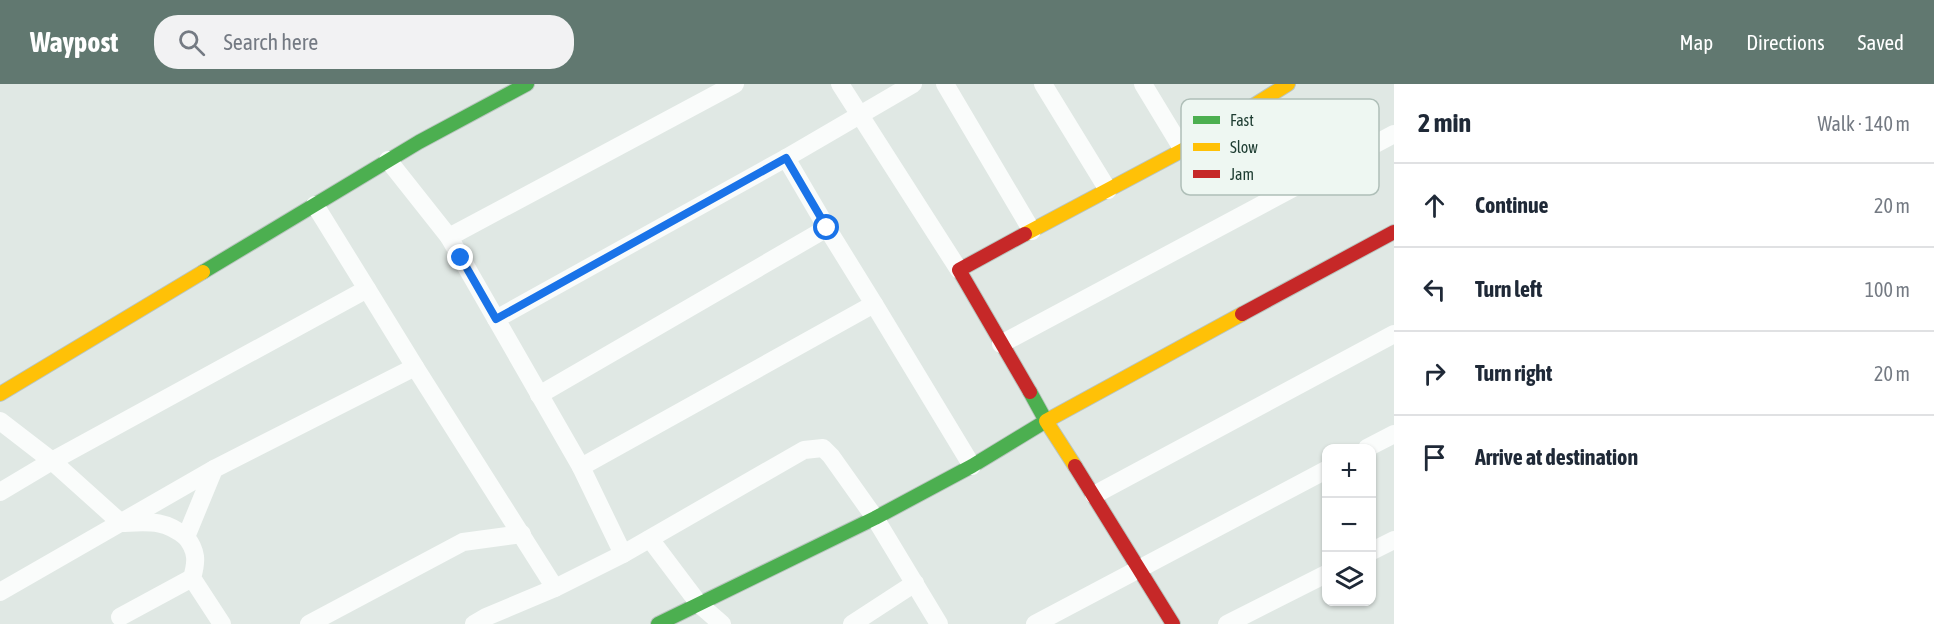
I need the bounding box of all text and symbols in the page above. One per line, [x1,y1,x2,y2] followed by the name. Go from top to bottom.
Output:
[154,15,574,69] search box
[30,26,118,58] text: Waypost
[175,26,208,59] icon: search
[223,29,318,55] text: Search here
[1679,30,1713,54] text: Map
[1746,30,1825,54] text: Directions
[1858,30,1904,54] text: Saved
[1181,99,1379,195] legend
[1418,108,1471,138] text: 2 min
[1230,111,1254,129] text: Fast
[1818,112,1910,135] text: Walk · 140 m
[1230,138,1258,156] text: Slow
[1230,165,1254,183] text: Jam
[1418,189,1451,222] icon: ahead
[1475,192,1549,218] text: Continue
[1874,194,1910,217] text: 20 m
[813,214,839,240] route start
[447,244,473,270] route end
[1418,273,1451,306] icon: left
[1475,276,1542,302] text: Turn left
[1865,278,1910,301] text: 100 m
[1418,357,1451,390] icon: right
[1475,360,1552,386] text: Turn right
[1874,362,1910,385] text: 20 m
[1418,441,1451,474] icon: arrive
[1322,444,1376,606] map controls
[1322,444,1376,498] button: +
[1475,444,1638,470] text: Arrive at destination
[1322,498,1376,552] button: −
[1322,552,1376,606] button: layers

